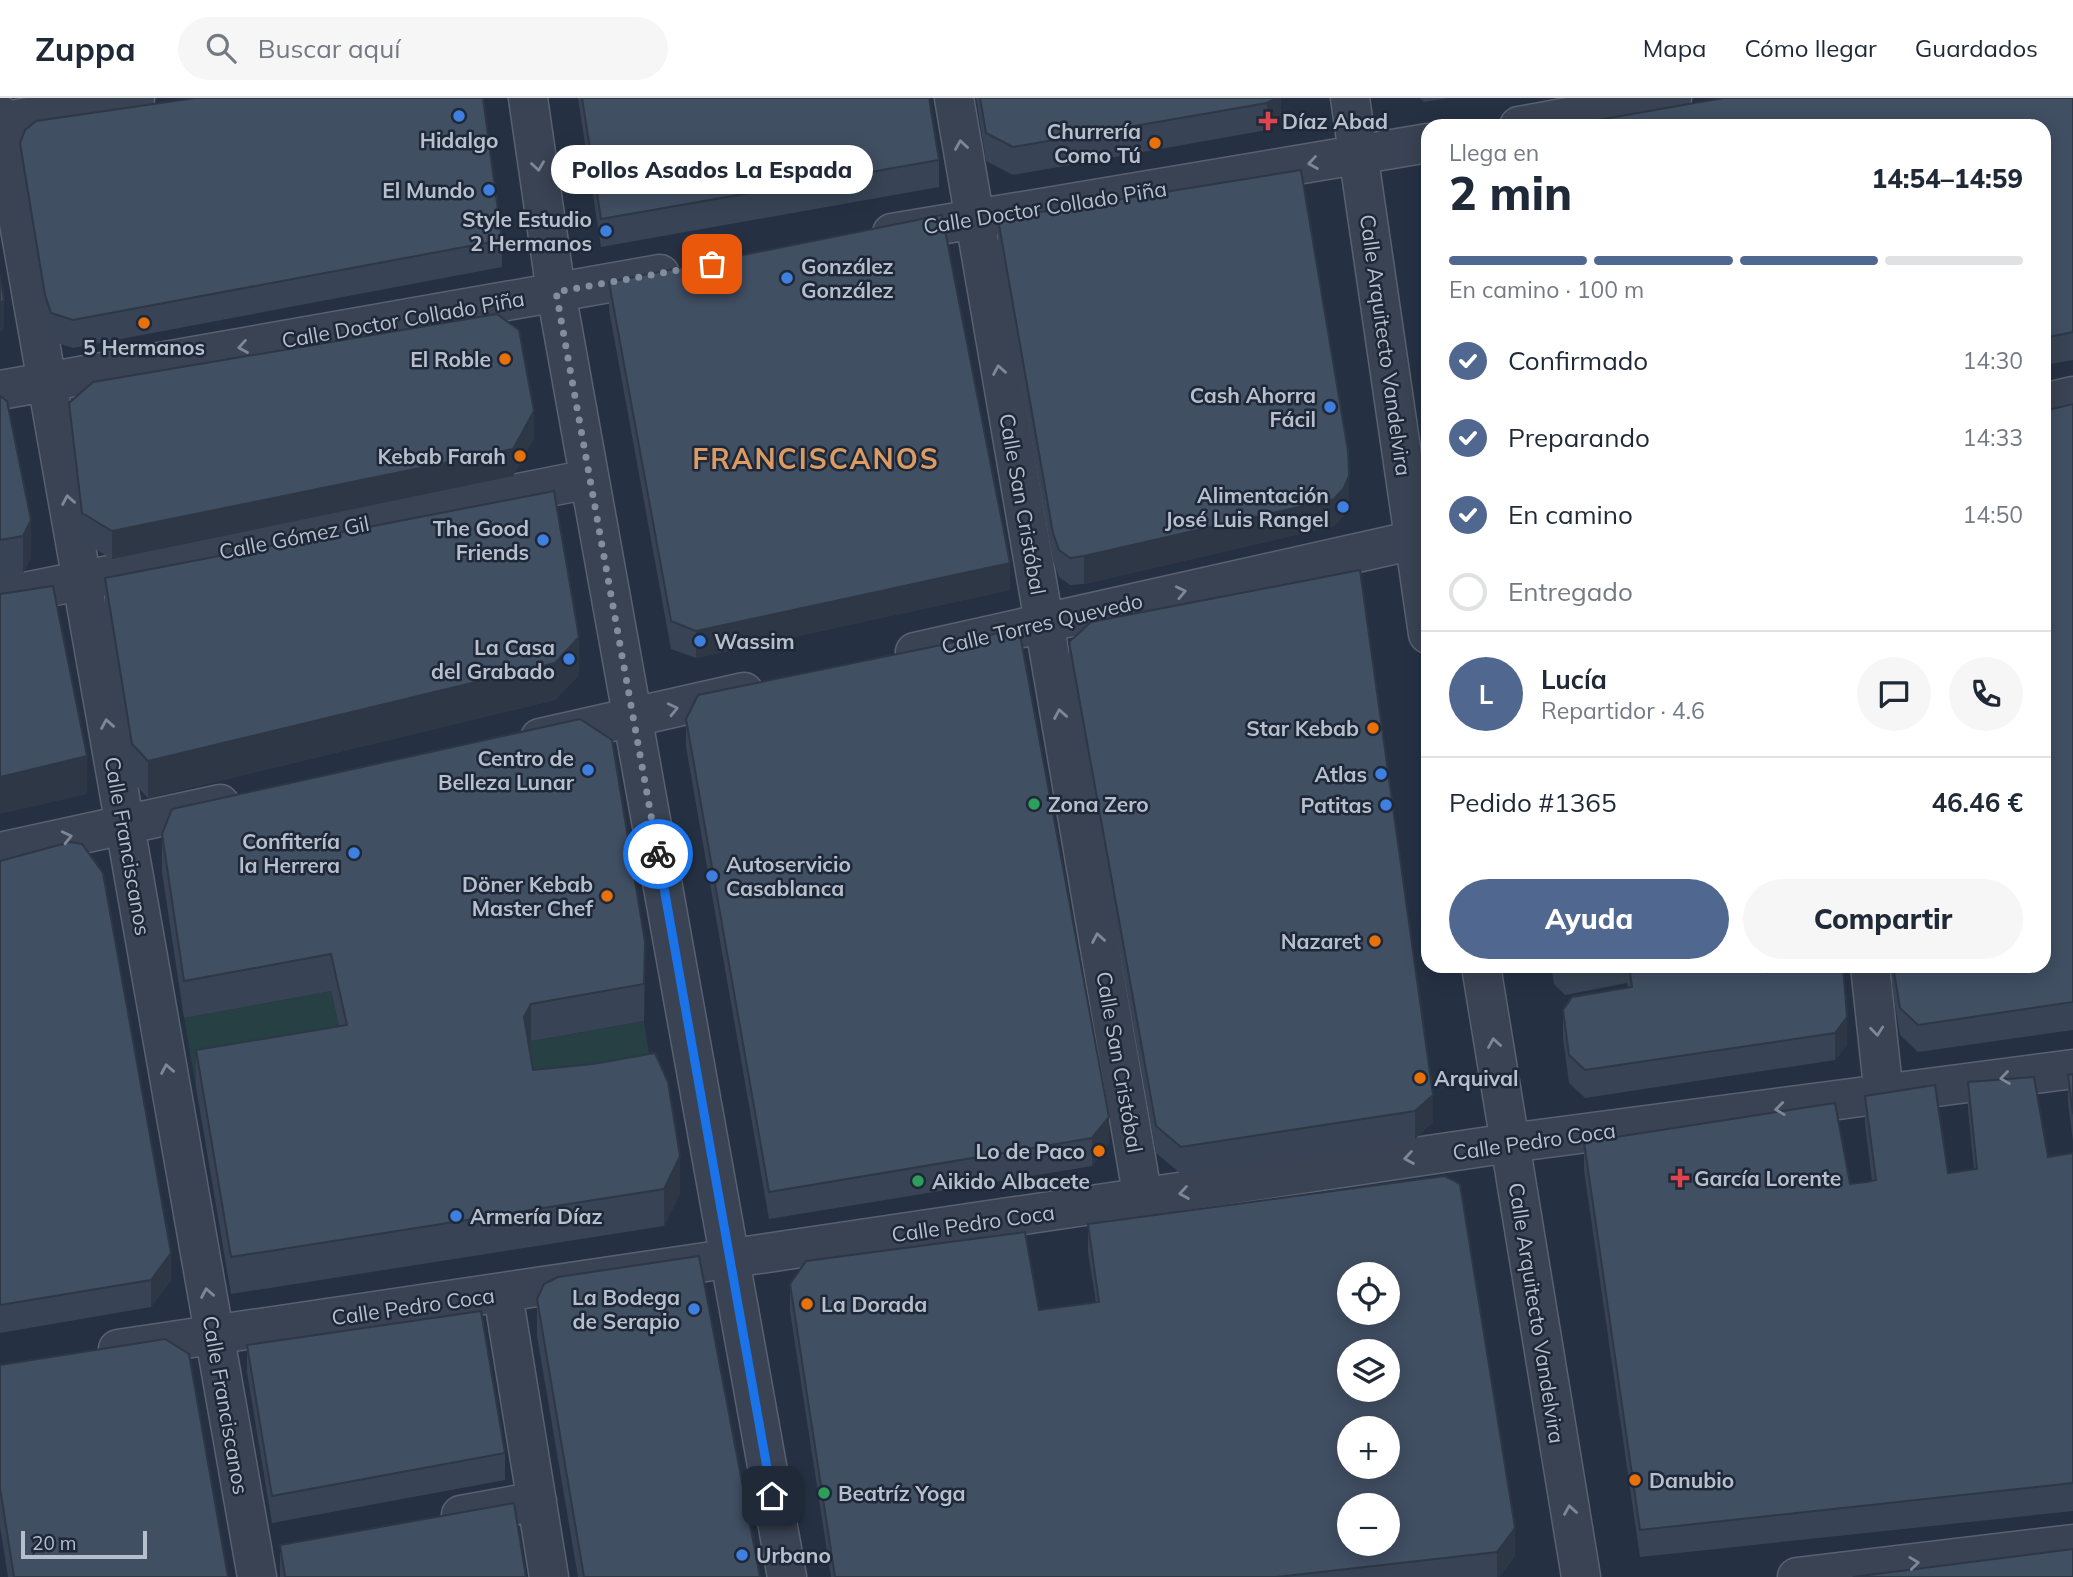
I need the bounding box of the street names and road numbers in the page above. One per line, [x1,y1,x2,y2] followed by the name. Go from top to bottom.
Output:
[922,175,1168,239] street label: Calle Doctor Collado Piña
[1355,213,1417,477] street label: Calle Arquitecto Vandelvira
[280,285,526,353] street label: Calle Doctor Collado Piña
[994,411,1052,597] street label: Calle San Cristóbal
[217,510,371,564] street label: Calle Gómez Gil
[939,587,1145,659] street label: Calle Torres Quevedo
[99,755,157,937] street label: Calle Franciscanos
[1091,969,1149,1155] street label: Calle San Cristóbal
[1451,1117,1617,1165] street label: Calle Pedro Coca
[1504,1181,1570,1445] street label: Calle Arquitecto Vandelvira
[890,1199,1056,1247] street label: Calle Pedro Coca
[330,1282,496,1330] street label: Calle Pedro Coca
[197,1314,255,1496] street label: Calle Franciscanos

